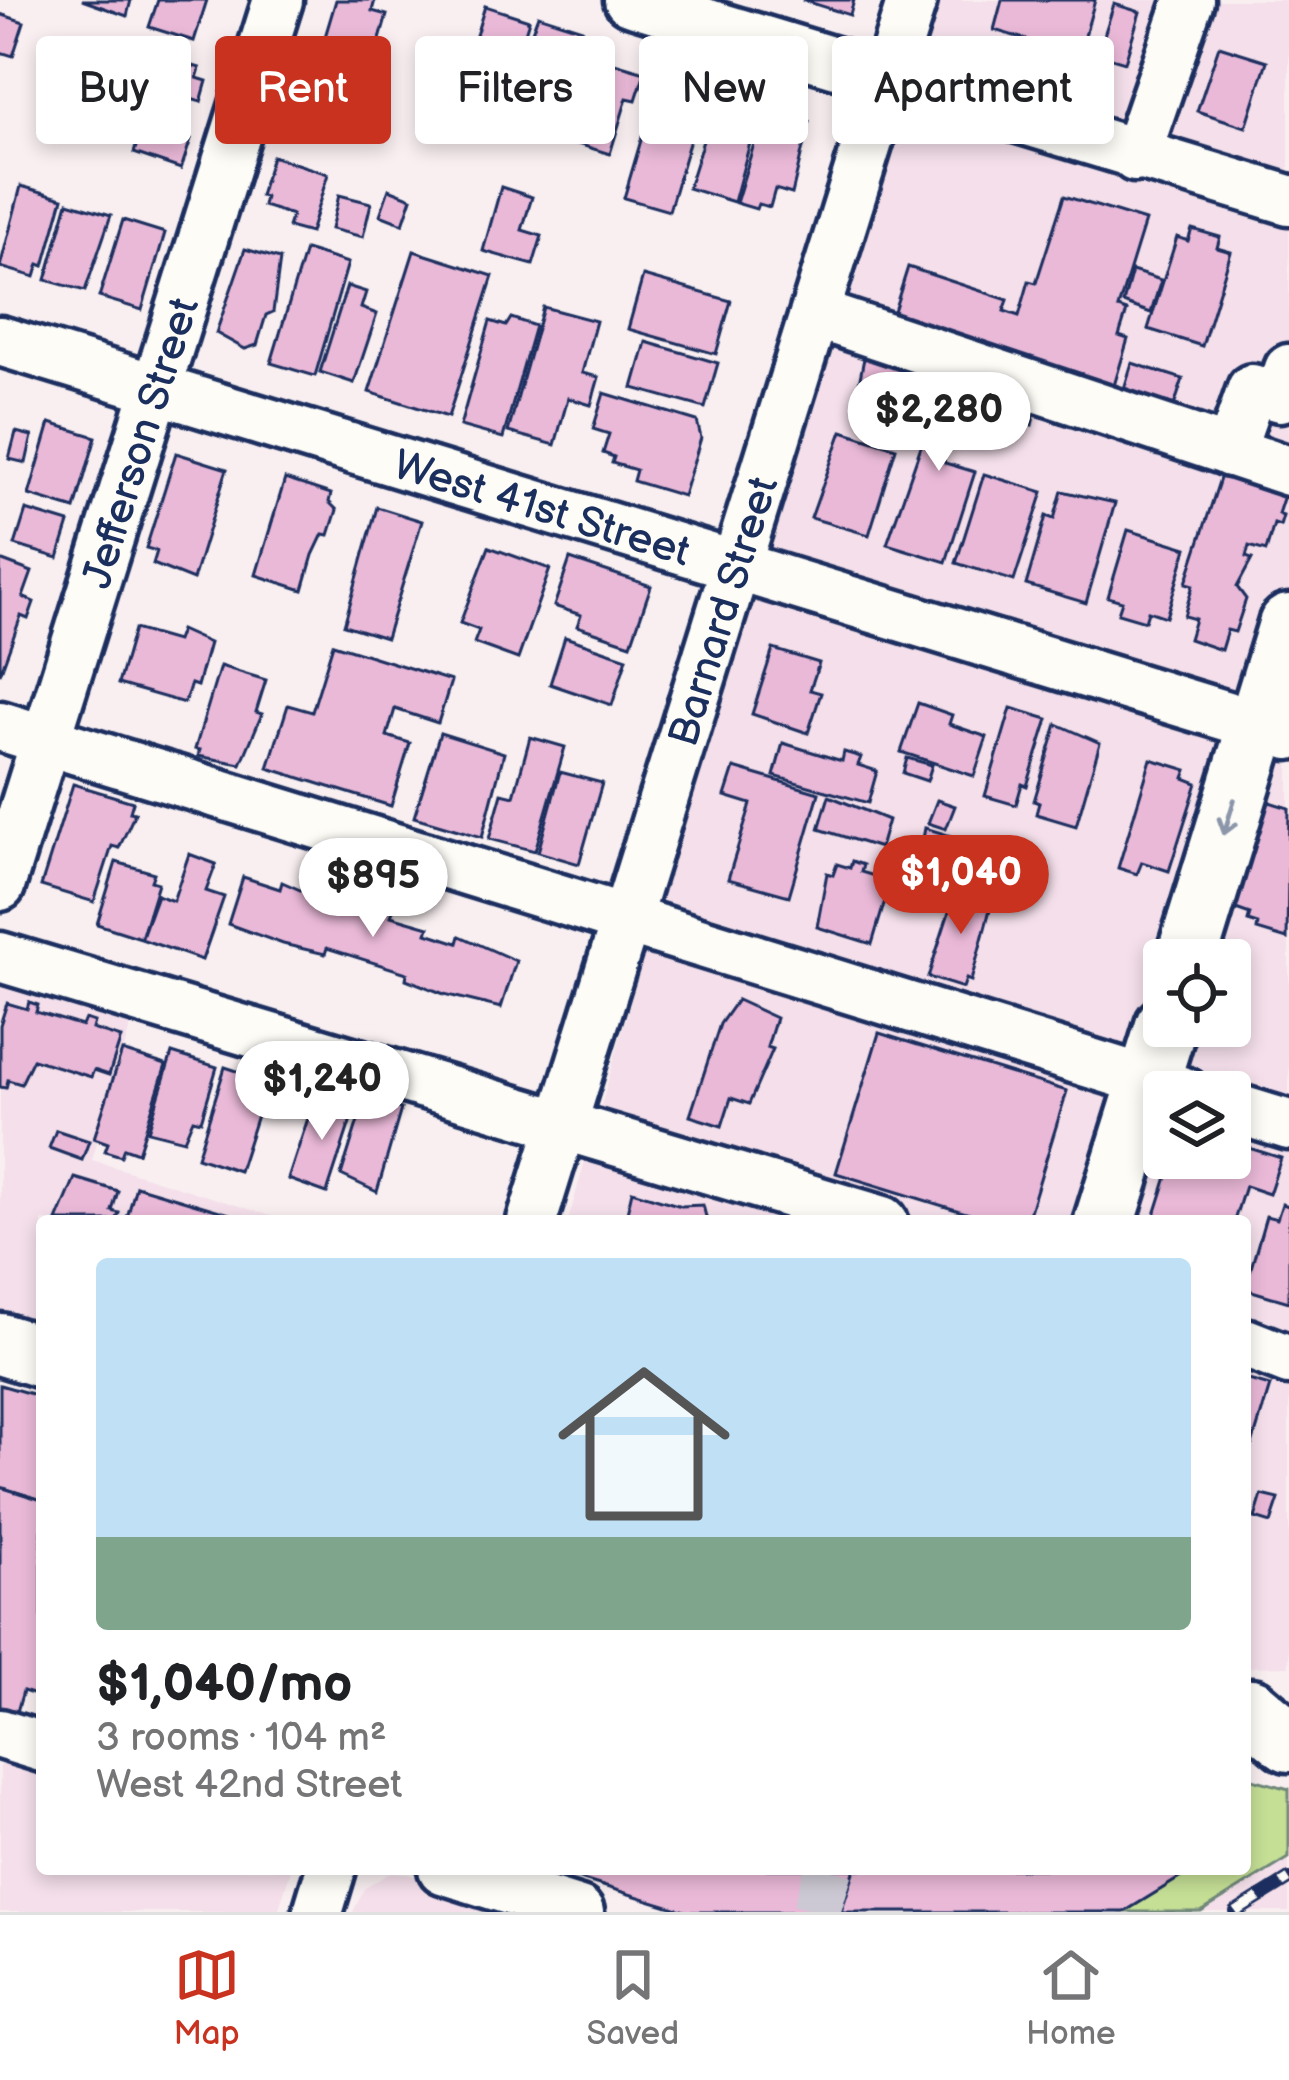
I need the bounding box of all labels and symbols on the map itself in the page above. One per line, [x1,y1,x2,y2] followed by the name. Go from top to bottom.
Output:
[72,291,211,595] street label: Jefferson Street
[841,372,1037,474] pin: $2,280
[387,440,696,578] street label: West 41st Street
[658,470,790,753] street label: Barnard Street
[1217,797,1239,835] one-way arrow
[863,835,1059,937] pin: $1,040
[302,838,444,940] pin: $895
[224,1041,420,1143] pin: $1,240

